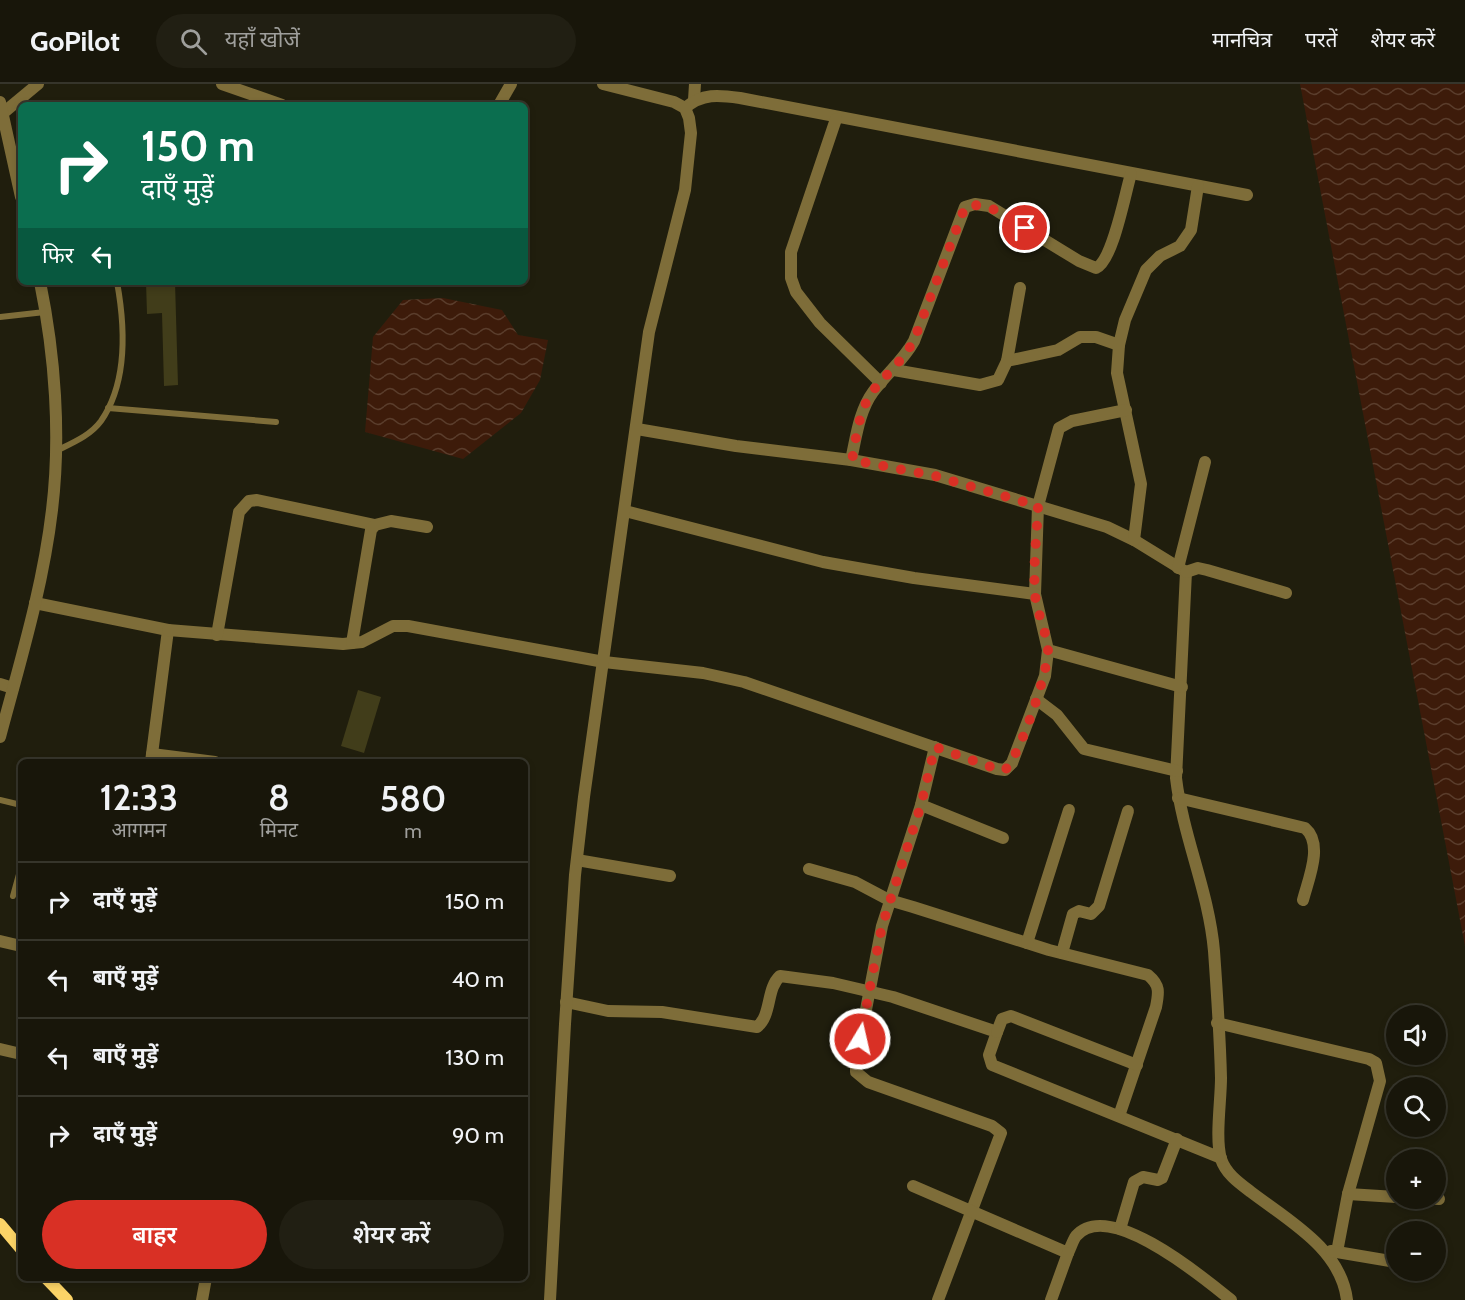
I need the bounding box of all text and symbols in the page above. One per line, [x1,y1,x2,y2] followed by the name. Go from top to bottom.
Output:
[156,14,576,68] search box
[30,24,120,58] text: GoPilot
[177,25,210,58] icon: search
[225,26,300,53] text: यहाँ खोजें
[1212,27,1272,52] text: मानचित्र
[1305,27,1338,52] text: परतें
[1371,27,1435,52] text: शेयर करें
[141,120,255,172] text: 150 m
[42,126,120,204] icon: right
[141,172,214,205] text: दाएँ मुड़ें
[999,202,1050,253] pin
[1008,211,1041,244] icon: arrive
[86,240,119,273] icon: left
[42,242,74,269] text: फिर
[100,775,178,819] text: 12:33
[268,775,290,819] text: 8
[380,776,446,820] text: 580
[112,818,166,842] text: आगमन
[260,818,298,842] text: मिनट
[404,819,422,843] text: m
[42,885,75,918] icon: right
[93,886,157,913] text: दाएँ मुड़ें
[445,888,504,915] text: 150 m
[42,963,75,996] icon: left
[93,964,158,991] text: बाएँ मुड़ें
[452,966,504,993] text: 40 m
[1386,1005,1446,1281] map controls
[1386,1005,1446,1065] button: sound
[828,1007,892,1071] position arrow
[42,1041,75,1074] icon: left
[93,1042,158,1069] text: बाएँ मुड़ें
[445,1044,504,1071] text: 130 m
[1386,1077,1446,1137] button: search
[42,1119,75,1152] icon: right
[93,1120,157,1147] text: दाएँ मुड़ें
[452,1122,504,1149] text: 90 m
[1386,1149,1446,1209] button: +
[42,1200,267,1269] button: बाहर
[279,1200,504,1269] button: शेयर करें
[1386,1221,1446,1281] button: −

